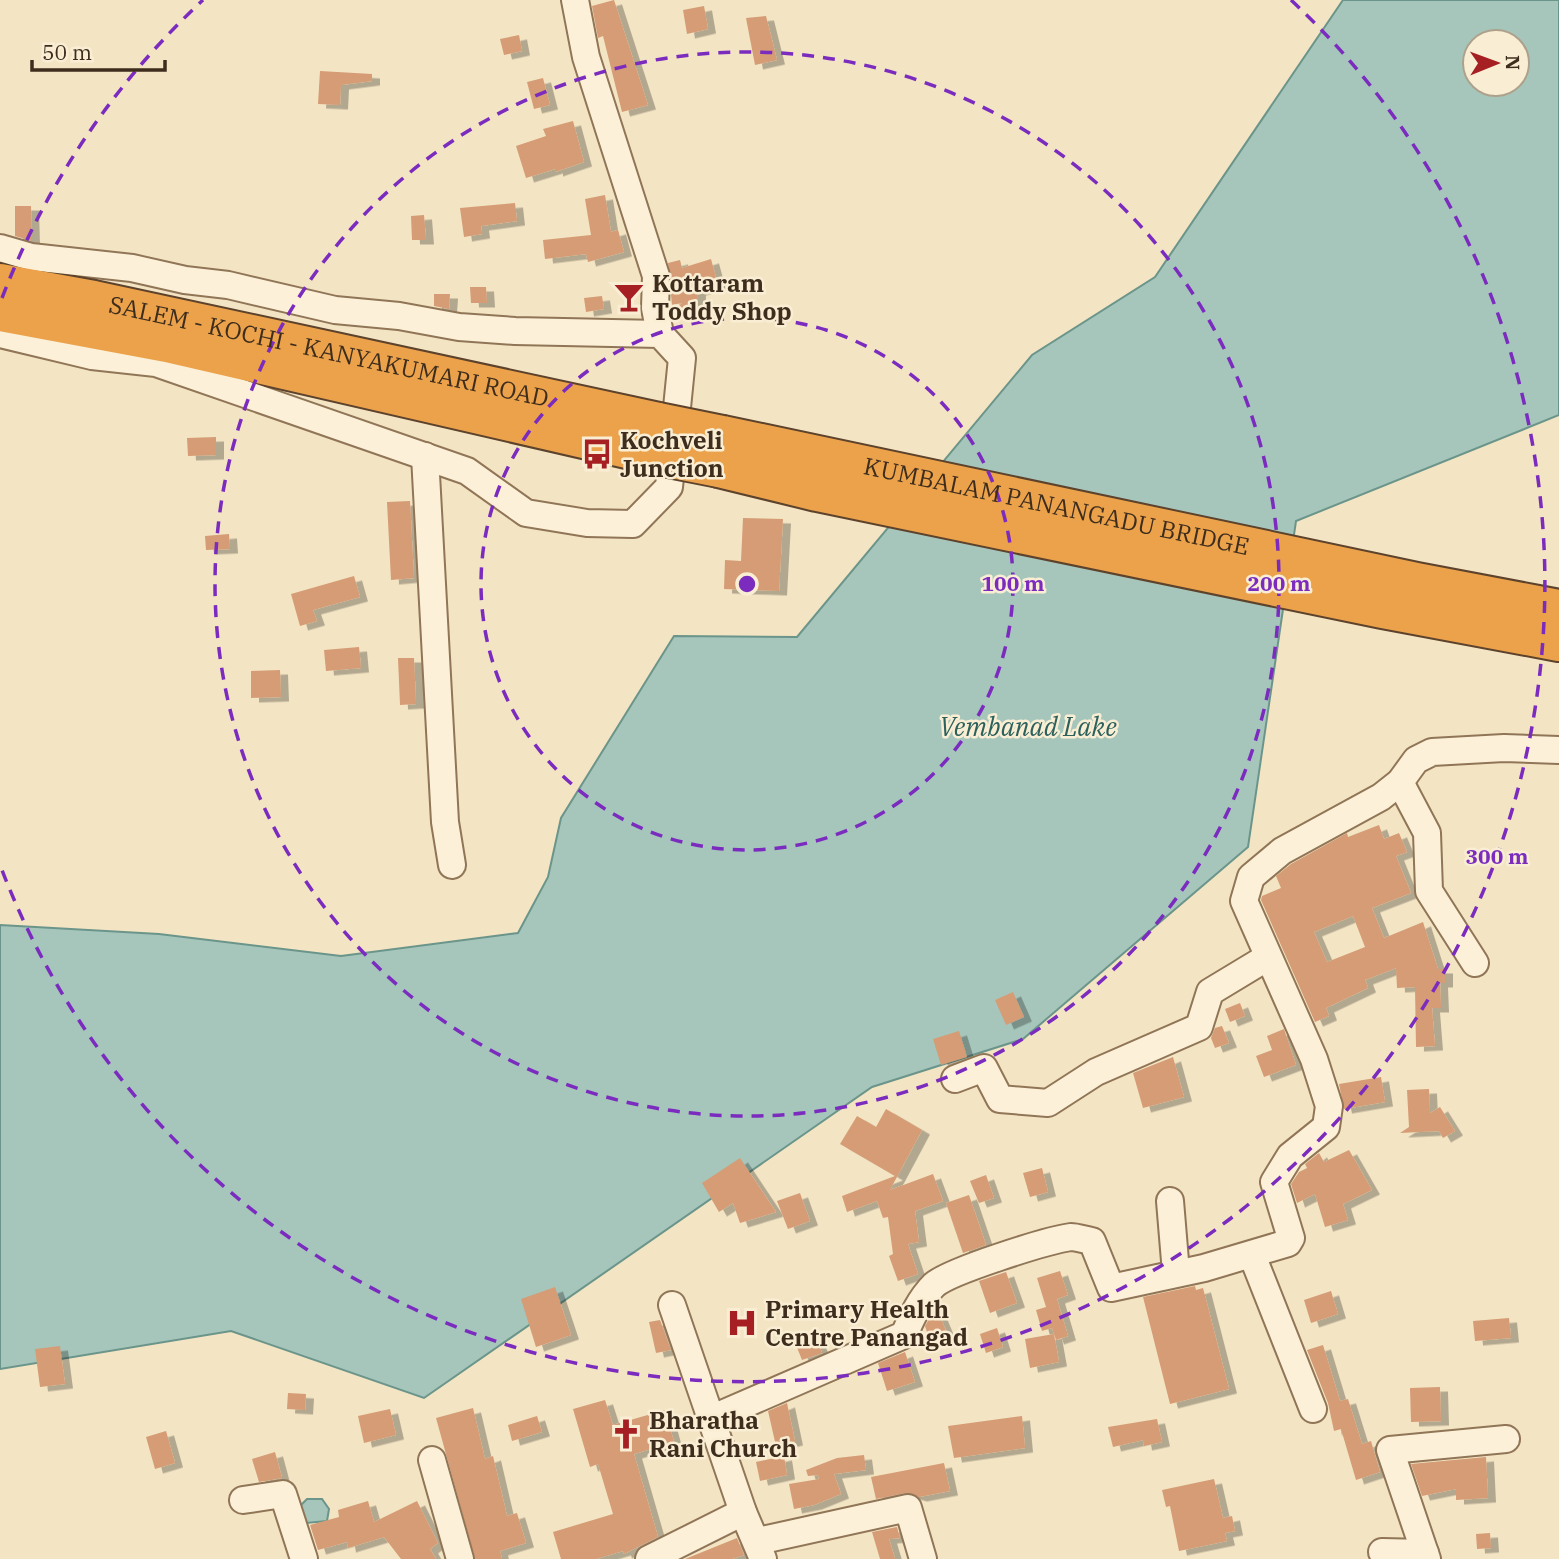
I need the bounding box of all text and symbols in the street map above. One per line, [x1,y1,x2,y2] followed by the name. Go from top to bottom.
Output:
[32,28,164,72] scale bar
[1461,28,1531,98] north arrow
[42,38,92,66] text: 50 m
[1501,55,1525,70] text: N
[652,267,792,327] place label: Kottaram Toddy Shop
[612,280,646,314] bar icon: Kottaram Toddy Shop
[106,288,552,414] street label: SALEM - KOCHI - KANYAKUMARI ROAD
[620,424,724,484] place label: Kochveli Junction
[580,437,614,471] bus stop icon: Kochveli Junction
[861,449,1252,562] street label: KUMBALAM PANANGADU BRIDGE
[981,569,1045,597] text: 100 m
[1247,569,1311,597] text: 200 m
[735,572,759,596] centre of rings
[939,709,1117,743] water label: Vembanad Lake
[1465,842,1529,870] text: 300 m
[765,1293,968,1353] place label: Primary Health Centre Panangad
[725,1306,759,1340] hospital icon: Primary Health Centre Panangad
[649,1404,797,1464] place label: Bharatha Rani Church
[609,1417,643,1451] church icon: Bharatha Rani Church

